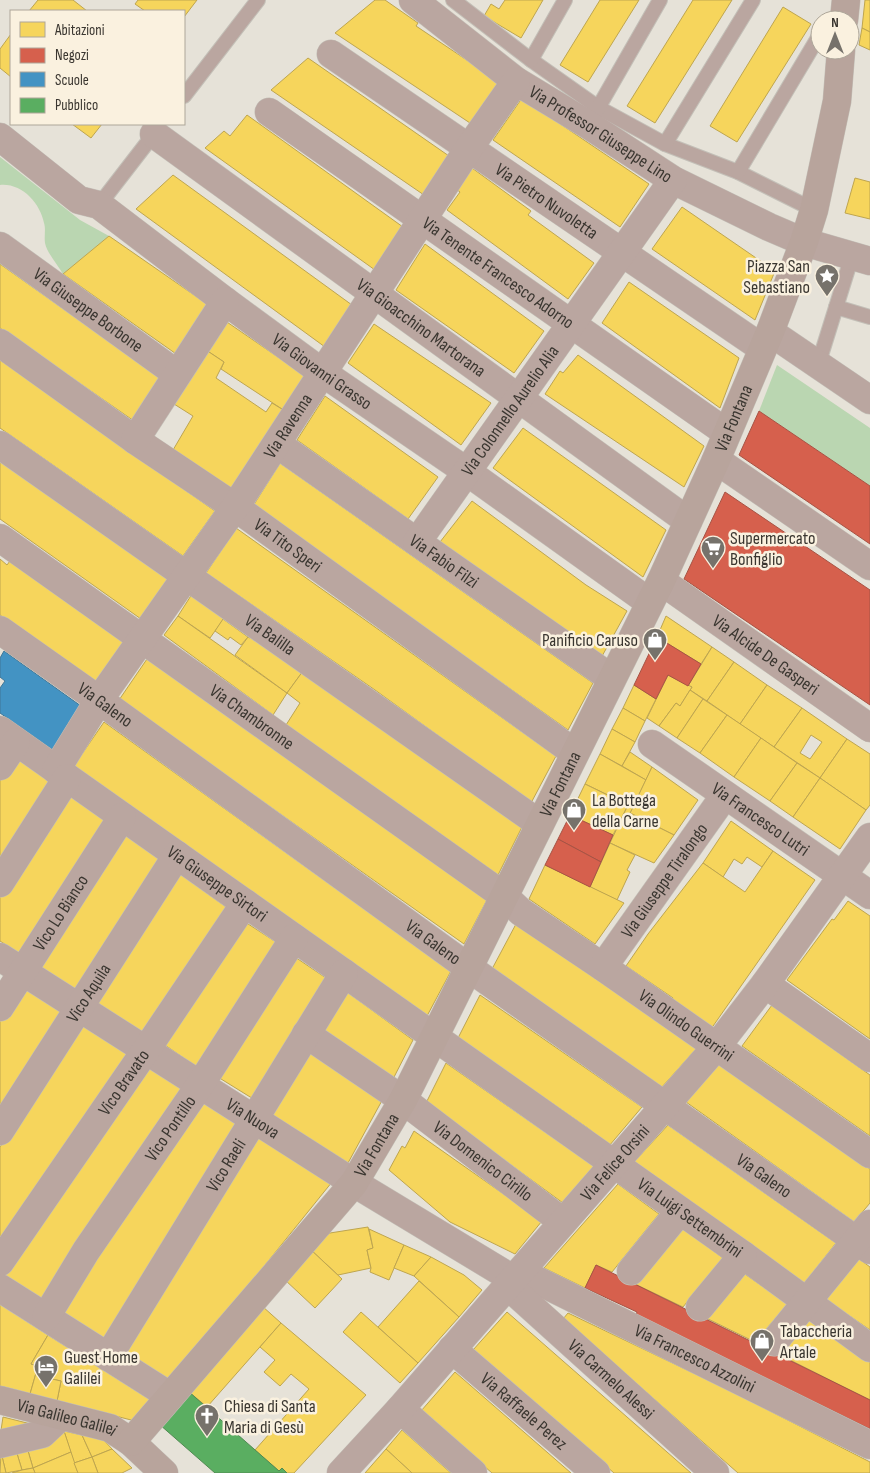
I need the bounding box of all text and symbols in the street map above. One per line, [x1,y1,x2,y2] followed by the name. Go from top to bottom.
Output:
[10,10,185,125] legend
[810,10,860,60] north arrow
[831,14,839,31] text: N
[54,21,105,40] text: Abitazioni
[55,46,89,65] text: Negozi
[55,71,89,90] text: Scuole
[525,81,676,187] street label: Via Professor Giuseppe Lino
[55,96,98,115] text: Pubblico
[491,159,602,243] street label: Via Pietro Nuvoletta
[418,212,578,333] street label: Via Tenente Francesco Adorno
[743,256,810,298] place label: Piazza San Sebastiano
[29,263,147,357] street label: Via Giuseppe Borbone
[814,263,840,297] place icon: Piazza San Sebastiano
[353,274,490,381] street label: Via Gioacchino Martorana
[268,329,376,414] street label: Via Giovanni Grasso
[457,341,563,480] street label: Via Colonnello Aurelio Alia
[710,382,757,455] street label: Via Fontana
[259,390,316,462] street label: Via Ravenna
[250,514,326,577] street label: Via Tito Speri
[730,528,815,570] place label: Supermercato Bonfiglio
[405,530,483,592] street label: Via Fabio Filzi
[700,535,726,569] supermarket icon: Supermercato Bonfiglio
[241,610,300,660] street label: Via Balilla
[708,610,823,699] street label: Via Alcide De Gasperi
[642,627,668,661] shop icon: Panificio Caruso
[542,630,638,651] place label: Panificio Caruso
[74,678,137,732] street label: Via Galeno
[206,680,298,754] street label: Via Chambronne
[535,748,585,820] street label: Via Fontana
[708,778,813,860] street label: Via Francesco Lutri
[592,790,659,832] place label: La Bottega della Carne
[561,797,587,831] shop icon: La Bottega della Carne
[617,819,712,942] street label: Via Giuseppe Tiralongo
[163,841,271,926] street label: Via Giuseppe Sirtori
[28,871,93,955] street label: Vico Lo Bianco
[402,915,465,969] street label: Via Galeno
[62,960,115,1026] street label: Vico Aquila
[635,985,738,1066] street label: Via Olindo Guerrini
[94,1046,154,1119] street label: Vico Bravato
[140,1091,200,1165] street label: Vico Pontillo
[222,1094,283,1143] street label: Via Nuova
[350,1109,403,1180] street label: Via Fontana
[429,1116,537,1206] street label: Via Domenico Cirillo
[576,1120,654,1205] street label: Via Felice Orsini
[202,1135,250,1196] street label: Vico Raeli
[732,1149,796,1202] street label: Via Galeno
[633,1173,747,1262] street label: Via Luigi Settembrini
[631,1320,759,1397] street label: Via Francesco Azzolini
[779,1321,852,1363] place label: Tabaccheria Artale
[749,1328,775,1362] shop icon: Tabaccheria Artale
[564,1335,659,1424] street label: Via Carmelo Alessi
[64,1347,138,1389] place label: Guest Home Galilei
[33,1354,59,1388] hotel icon: Guest Home Galilei
[476,1368,572,1454] street label: Via Raffaele Perez
[15,1394,121,1440] street label: Via Galileo Galilei
[224,1396,316,1438] place label: Chiesa di Santa Maria di Gesù
[194,1403,220,1437] church icon: Chiesa di Santa Maria di Gesù

